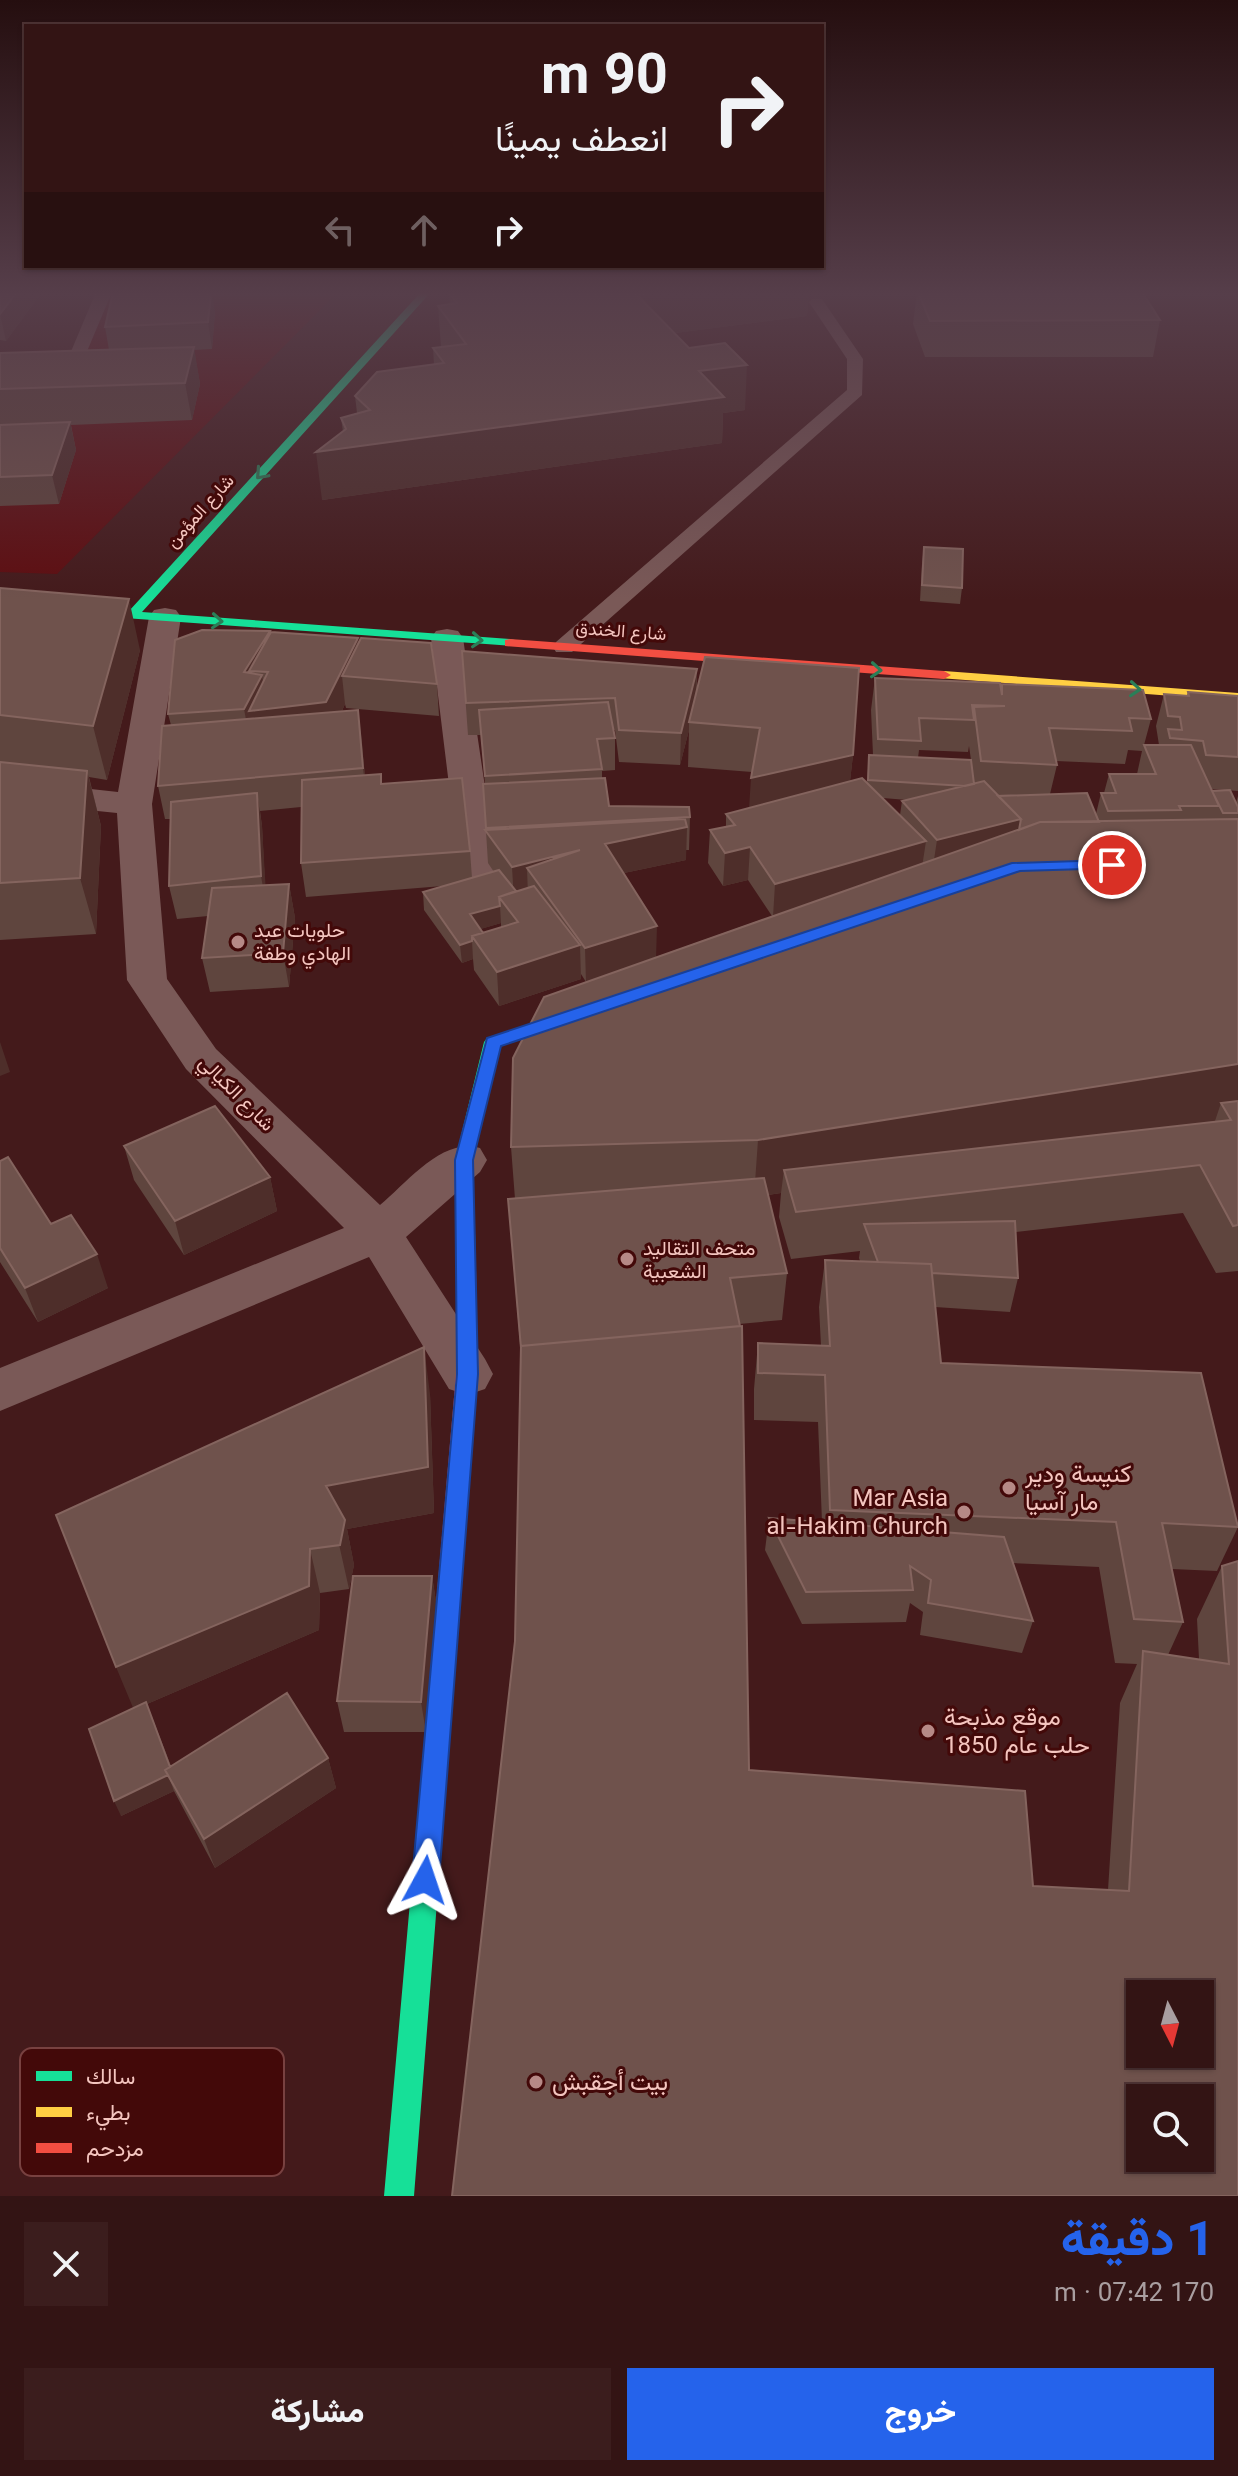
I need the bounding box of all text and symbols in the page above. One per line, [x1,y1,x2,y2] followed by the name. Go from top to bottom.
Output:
[541,36,668,123] text: 90 m
[696,56,800,160] icon: right
[495,114,668,170] text: انعطف يمينًا
[318,208,362,252] icon: left
[402,208,446,252] icon: ahead
[486,208,530,252] icon: right
[256,464,270,479] one-way arrow
[161,469,242,556] street label: شارع المؤمن
[211,612,224,629] one-way arrow
[575,616,667,650] street label: شارع الخندق
[471,631,484,648] one-way arrow
[870,661,883,678] one-way arrow
[1129,680,1142,697] one-way arrow
[1078,831,1146,899] pin
[1090,843,1134,887] icon: arrive
[254,916,351,971] place label: حلويات عبد الهادي وطفة
[229,933,247,951] marker: حلويات عبد الهادي وطفة
[190,1049,281,1140] street label: شارع الكيالي
[643,1234,755,1289] place label: متحف التقاليد الشعبية
[618,1250,636,1268] marker: متحف التقاليد الشعبية
[1024,1457,1131,1523] place label: كنيسة ودير مار آسيا
[1000,1479,1018,1497] marker: كنيسة ودير مار آسيا
[766,1481,948,1547] place label: Mar Asia al-Hakim Church
[955,1503,973,1521] marker: Mar Asia al-Hakim Church
[944,1700,1090,1766] place label: موقع مذبحة حلب عام 1850
[919,1722,937,1740] marker: موقع مذبحة حلب عام 1850
[383,1838,467,1922] position arrow
[1126,1980,1214,2068] north arrow
[1126,1980,1214,2172] map controls
[20,2048,284,2176] legend
[86,2061,135,2096] text: سالك
[552,2065,668,2103] place label: بيت أجقبش
[527,2073,545,2091] marker: بيت أجقبش
[1126,2084,1214,2172] button: search
[86,2097,131,2132] text: بطيء
[86,2133,144,2168] text: مزدحم
[1061,2206,1214,2281] text: 1 دقيقة
[24,2222,108,2306] button: close
[1054,2274,1214,2315] text: 170 m · 07:42
[24,2368,611,2460] button: مشاركة
[627,2368,1214,2460] button: خروج

